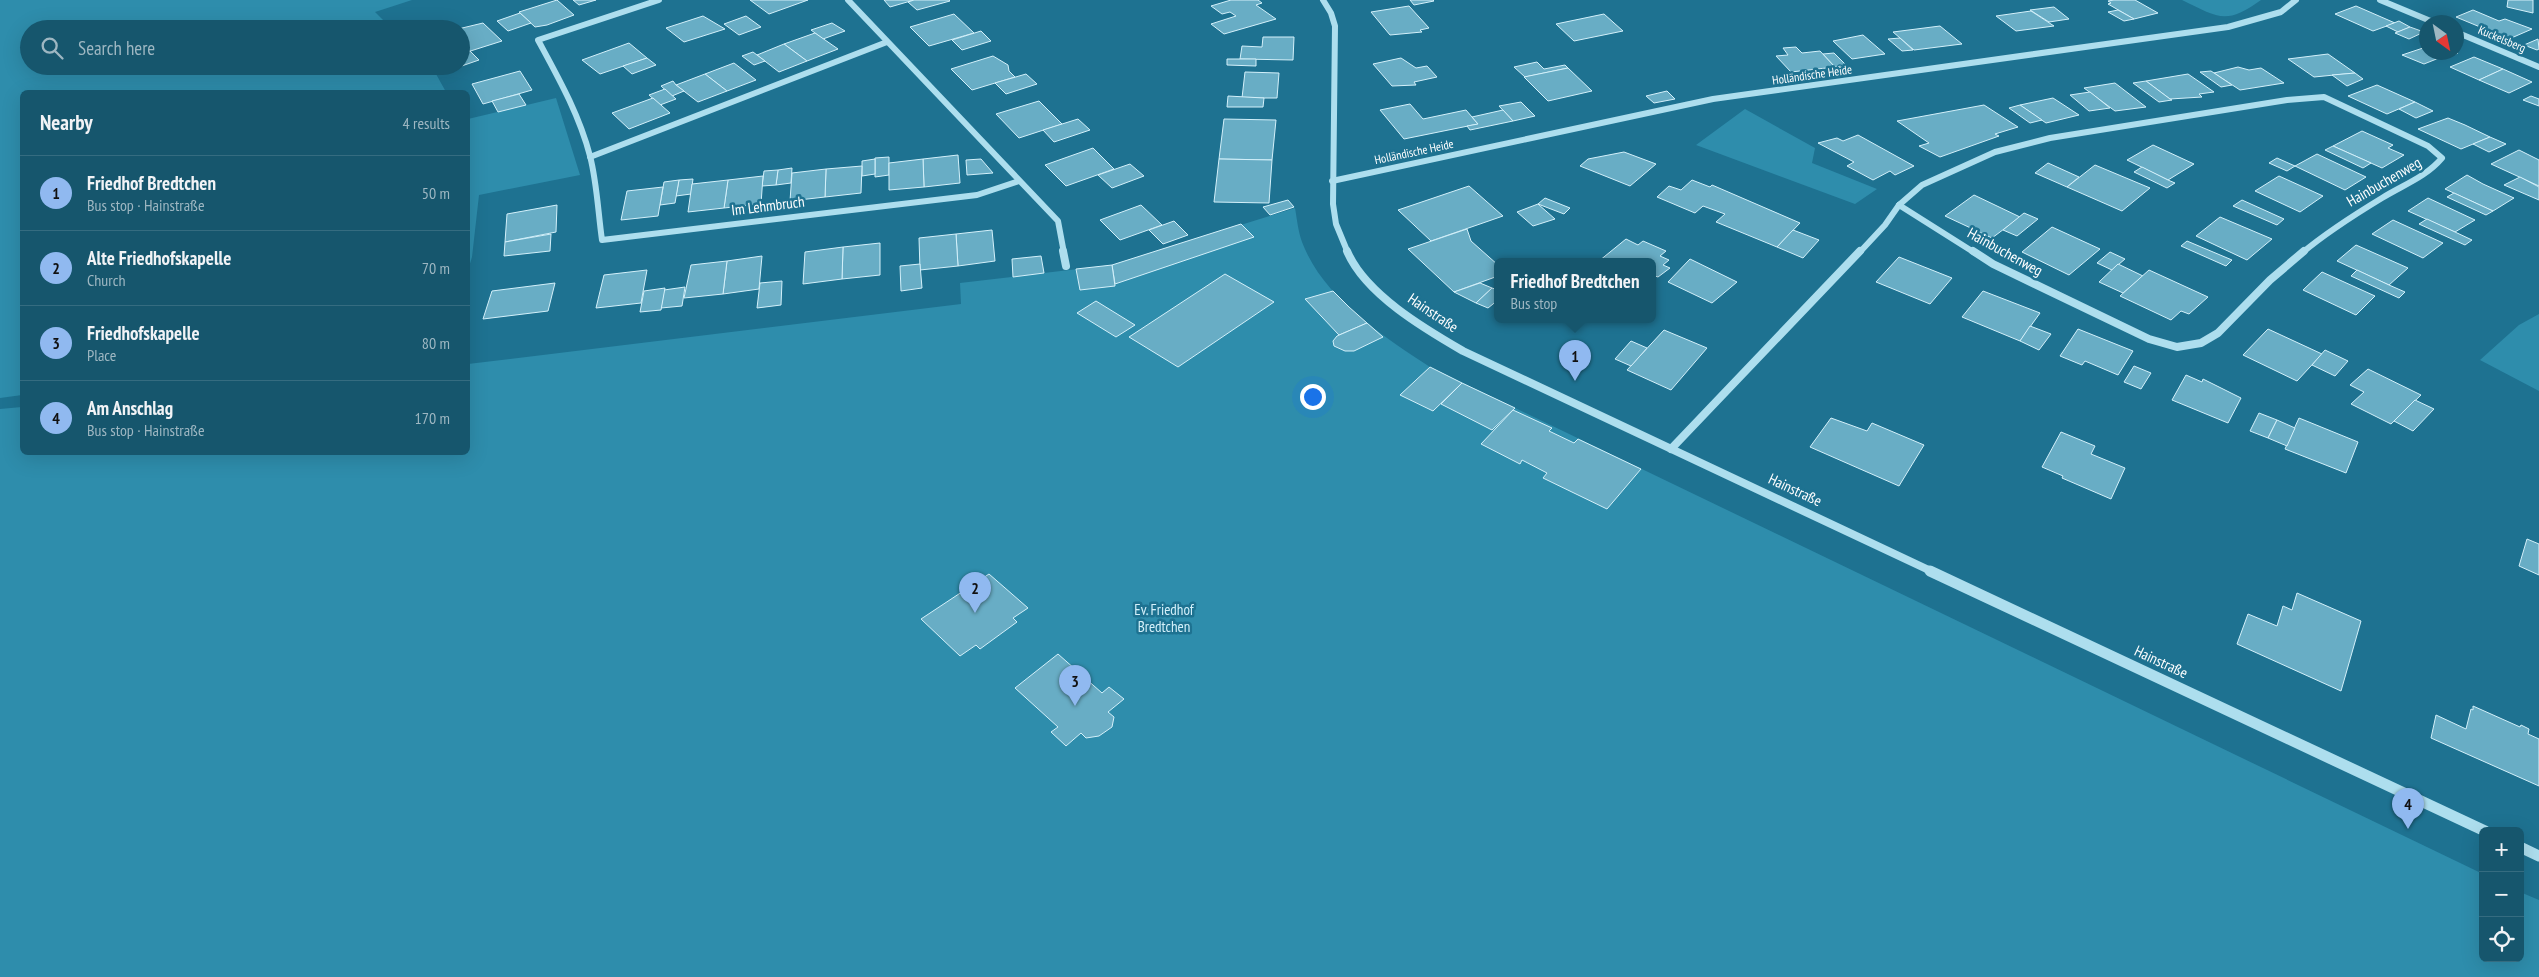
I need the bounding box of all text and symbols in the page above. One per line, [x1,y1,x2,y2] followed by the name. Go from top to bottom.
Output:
[2419,15,2464,60] north arrow
[20,20,470,75] search box
[2476,22,2528,55] street label: Kuckelsberg
[38,34,66,62] icon: search
[78,36,155,60] text: Search here
[1771,61,1853,88] street label: Holländische Heide
[40,109,93,136] text: Nearby
[403,113,450,133] text: 4 results
[1373,136,1455,167] street label: Holländische Heide
[2343,153,2424,211] street label: Hainbuchenweg
[87,171,216,195] text: Friedhof Bredtchen
[52,183,60,203] text: 1
[422,183,450,203] text: 50 m
[730,192,806,219] street label: Im Lehmbruch
[87,195,205,215] text: Bus stop · Hainstraße
[1964,223,2046,280] street label: Hainbuchenweg
[87,246,231,270] text: Alte Friedhofskapelle
[52,258,60,278] text: 2
[422,258,450,278] text: 70 m
[1494,258,1656,323] popup
[1511,269,1640,293] text: Friedhof Bredtchen
[87,270,125,290] text: Church
[1404,289,1462,336] street label: Hainstraße
[1511,293,1557,313] text: Bus stop
[87,321,200,345] text: Friedhofskapelle
[52,333,60,353] text: 3
[422,333,450,353] text: 80 m
[1559,340,1591,381] pin: 1
[87,345,116,365] text: Place
[1300,384,1326,410] your location
[87,396,173,420] text: Am Anschlag
[52,408,60,428] text: 4
[415,408,450,428] text: 170 m
[87,420,205,440] text: Bus stop · Hainstraße
[1766,469,1825,510] street label: Hainstraße
[959,572,991,613] pin: 2
[1134,600,1195,636] park label: Ev. Friedhof Bredtchen
[2132,641,2191,682] street label: Hainstraße
[1059,665,1091,706] pin: 3
[2392,788,2424,829] pin: 4
[2479,827,2524,962] map controls
[2479,827,2524,872] button: +
[2479,872,2524,917] button: −
[2479,917,2524,962] button: locate

